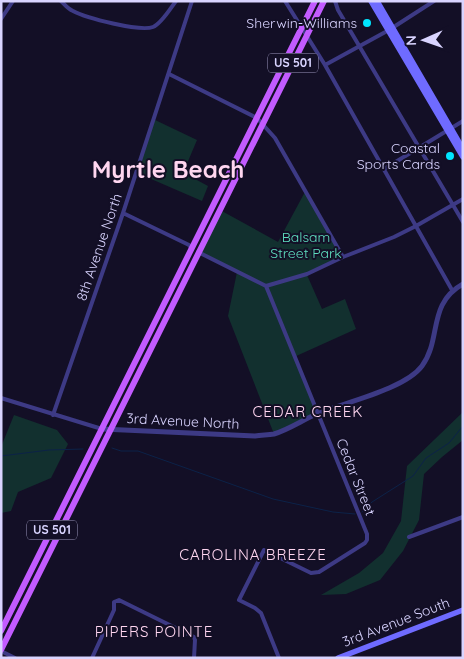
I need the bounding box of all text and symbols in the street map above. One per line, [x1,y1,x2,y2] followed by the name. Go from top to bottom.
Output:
[246,14,357,32] place label: Sherwin-Williams
[399,15,449,65] north arrow
[361,17,373,29] marker: Sherwin-Williams
[402,35,420,46] text: N
[268,54,318,72] road number: US 501
[357,139,440,173] place label: Coastal Sports Cards
[444,150,456,162] marker: Coastal Sports Cards
[92,154,244,184] district label: Myrtle Beach
[72,191,126,303] street label: 8th Avenue North
[270,228,342,262] park label: Balsam Street Park
[253,402,363,421] district label: CEDAR CREEK
[126,409,240,433] street label: 3rd Avenue North
[332,436,380,518] street label: Cedar Street
[27,520,77,540] road number: US 501
[179,545,327,564] district label: CAROLINA BREEZE
[340,593,452,651] street label: 3rd Avenue South
[95,622,213,641] district label: PIPERS POINTE

